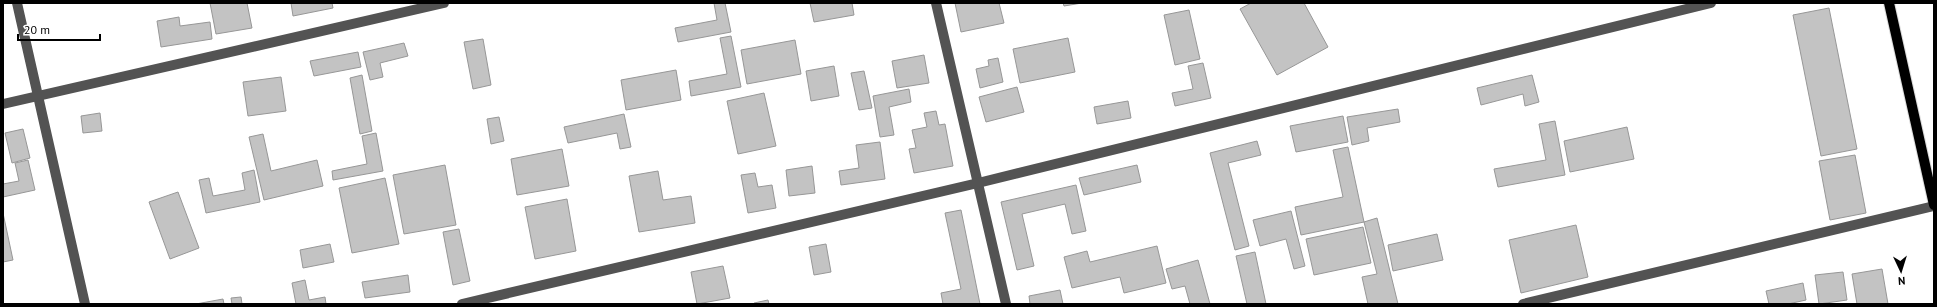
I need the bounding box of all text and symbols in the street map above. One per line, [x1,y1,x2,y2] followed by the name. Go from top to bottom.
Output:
[18,16,100,42] scale bar
[24,22,50,37] text: 20 m
[1881,251,1921,291] north arrow
[1898,274,1906,288] text: N

